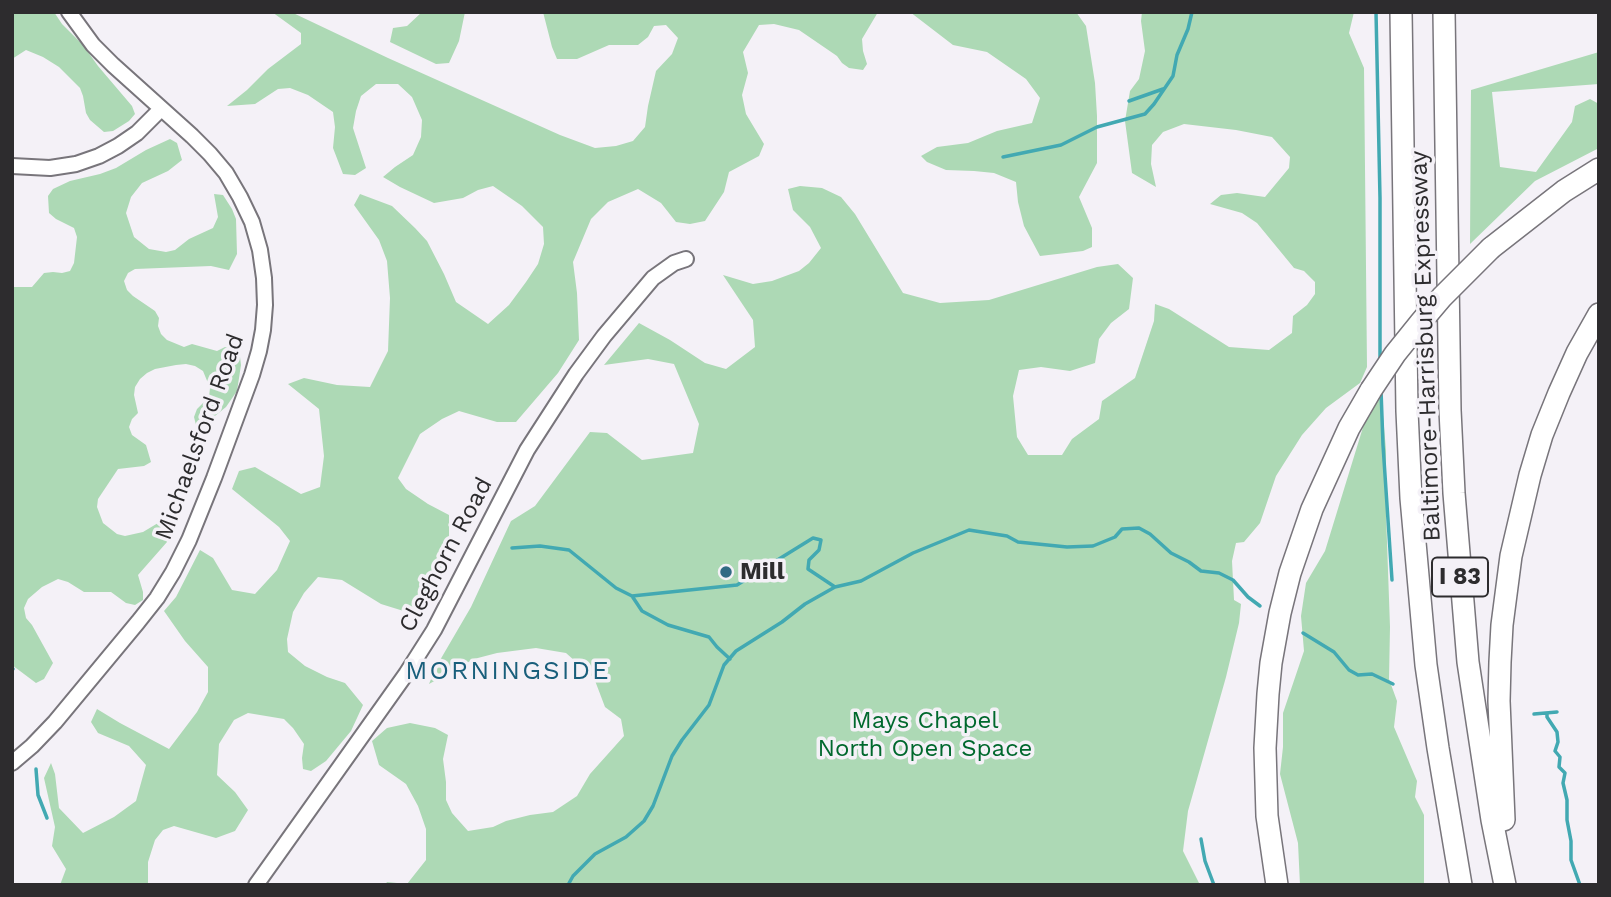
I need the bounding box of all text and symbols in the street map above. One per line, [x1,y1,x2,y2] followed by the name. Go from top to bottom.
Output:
[1405,150,1447,542] street label: Baltimore-Harrisburg Expressway
[149,330,251,544] street label: Michaelsford Road
[393,473,499,637] street label: Cleghorn Road
[740,558,785,586] place label: Mill
[1432,558,1488,596] road number: I 83
[718,564,734,580] marker: Mill
[407,655,609,687] district label: MORNINGSIDE
[818,707,1032,763] park label: Mays Chapel North Open Space

